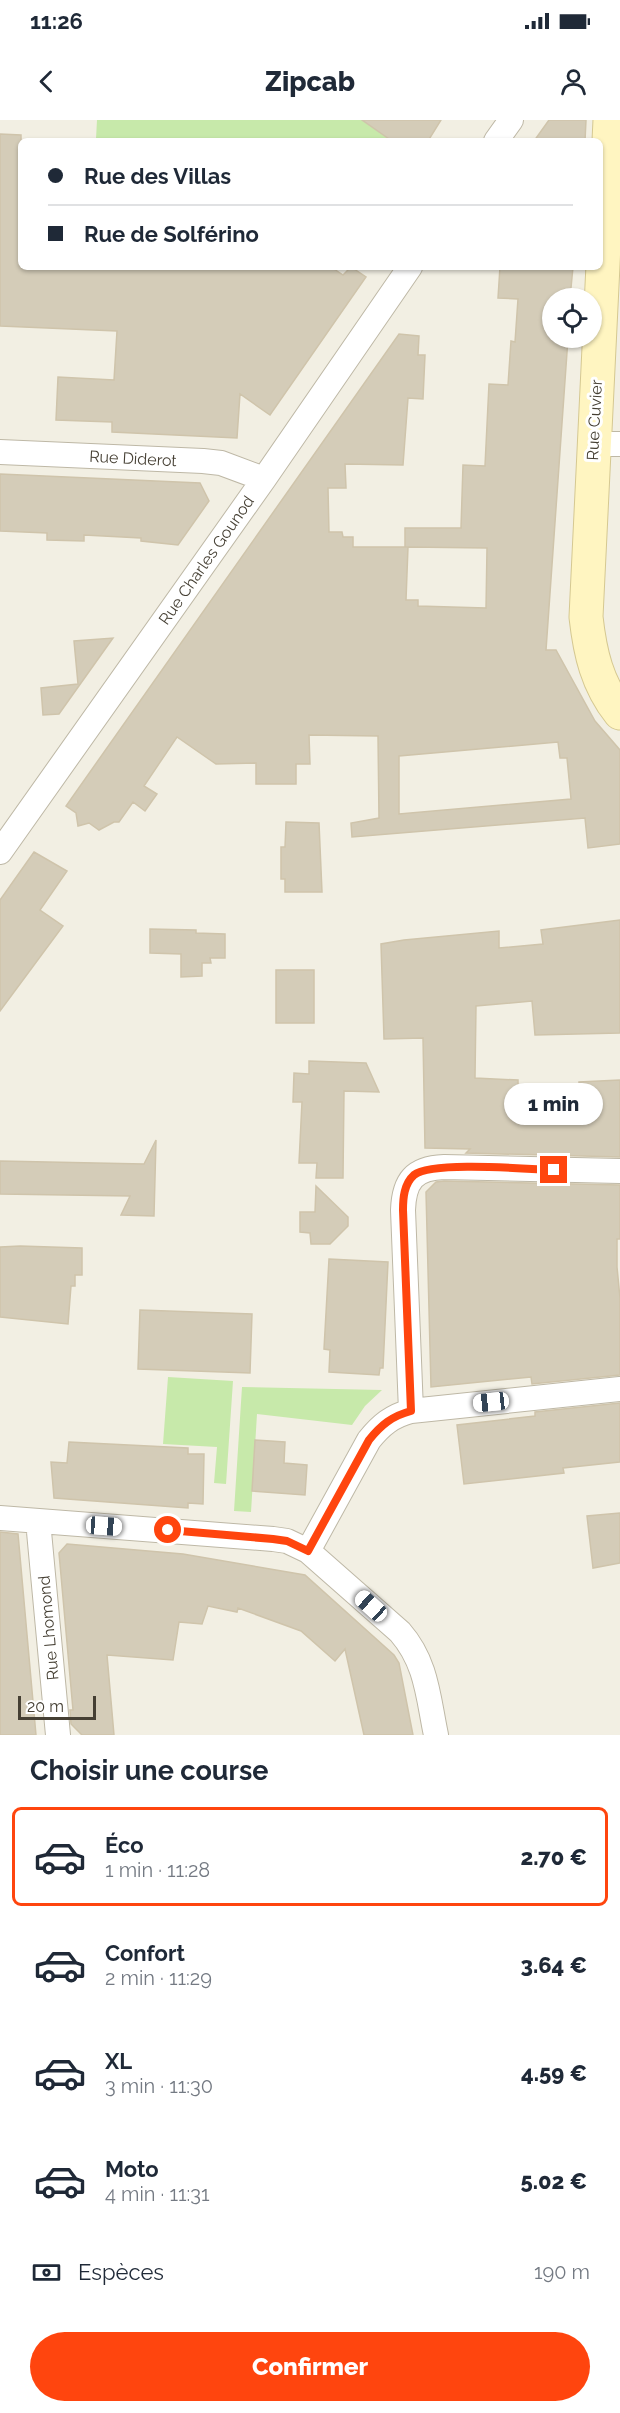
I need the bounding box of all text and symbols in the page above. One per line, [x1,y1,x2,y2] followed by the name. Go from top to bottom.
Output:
[30,8,83,34] text: 11:26
[30,65,63,98] icon: back
[557,65,590,98] icon: person
[265,66,355,97] text: Zipcab
[84,163,231,189] text: Rue des Villas
[84,221,259,247] text: Rue de Solférino
[542,288,602,348] map controls
[542,288,602,348] button: locate
[583,379,606,461] street label: Rue Cuvier
[89,447,178,470] street label: Rue Diderot
[155,492,258,628] street label: Rue Charles Gounod
[504,1083,604,1125] callout: 1 min
[528,1092,579,1116] text: 1 min
[540,1156,567,1183] route end
[472,1391,510,1413] car
[85,1516,123,1536] car
[154,1516,181,1543] route start
[34,1575,63,1681] street label: Rue Lhomond
[352,1587,390,1625] car
[18,1693,96,1720] scale bar
[27,1697,64,1716] text: 20 m
[30,1755,268,1786] text: Choisir une course
[33,1830,87,1884] icon: car
[105,1832,144,1858] text: Éco
[520,1844,587,1870] text: 2.70 €
[105,1858,210,1882] text: 1 min · 11:28
[33,1938,87,1992] icon: car
[105,1940,185,1966] text: Confort
[520,1952,587,1978] text: 3.64 €
[105,1966,212,1990] text: 2 min · 11:29
[33,2046,87,2100] icon: car
[105,2048,132,2074] text: XL
[521,2060,587,2086] text: 4.59 €
[105,2074,213,2098] text: 3 min · 11:30
[33,2154,87,2208] icon: car
[105,2156,159,2182] text: Moto
[520,2168,587,2194] text: 5.02 €
[105,2182,210,2206] text: 4 min · 11:31
[30,2256,63,2289] icon: cash
[78,2259,164,2285] text: Espèces
[534,2260,590,2284] text: 190 m
[30,2332,590,2401] button: Confirmer

